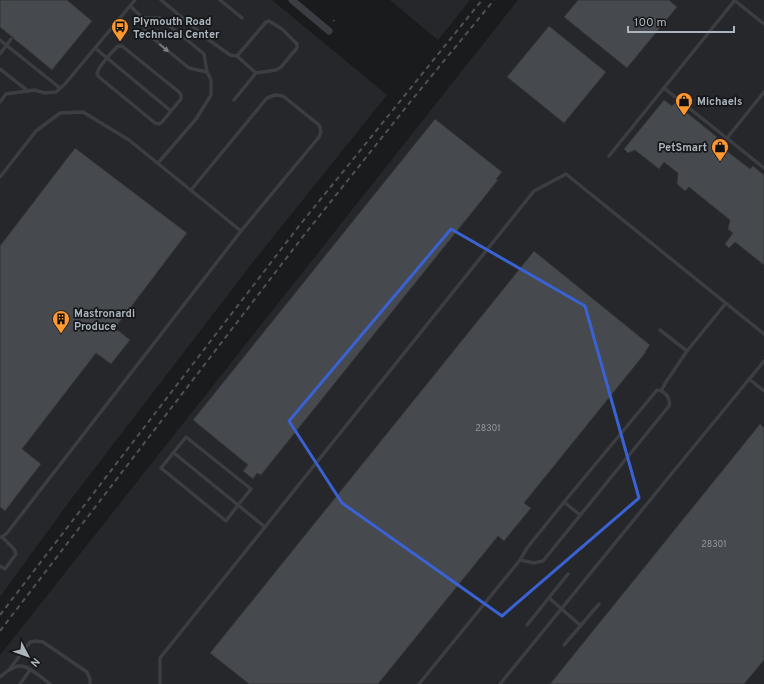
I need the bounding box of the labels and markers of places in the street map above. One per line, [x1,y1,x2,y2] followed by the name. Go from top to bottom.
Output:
[133,15,220,42] place label: Plymouth Road Technical Center
[110,17,130,42] bus stop icon: Plymouth Road Technical Center
[674,91,694,116] shop icon: Michaels
[697,95,742,109] place label: Michaels
[710,137,730,162] shop icon: PetSmart
[658,141,707,155] place label: PetSmart
[74,307,135,334] place label: Mastronardi Produce
[51,309,71,334] building icon: Mastronardi Produce

